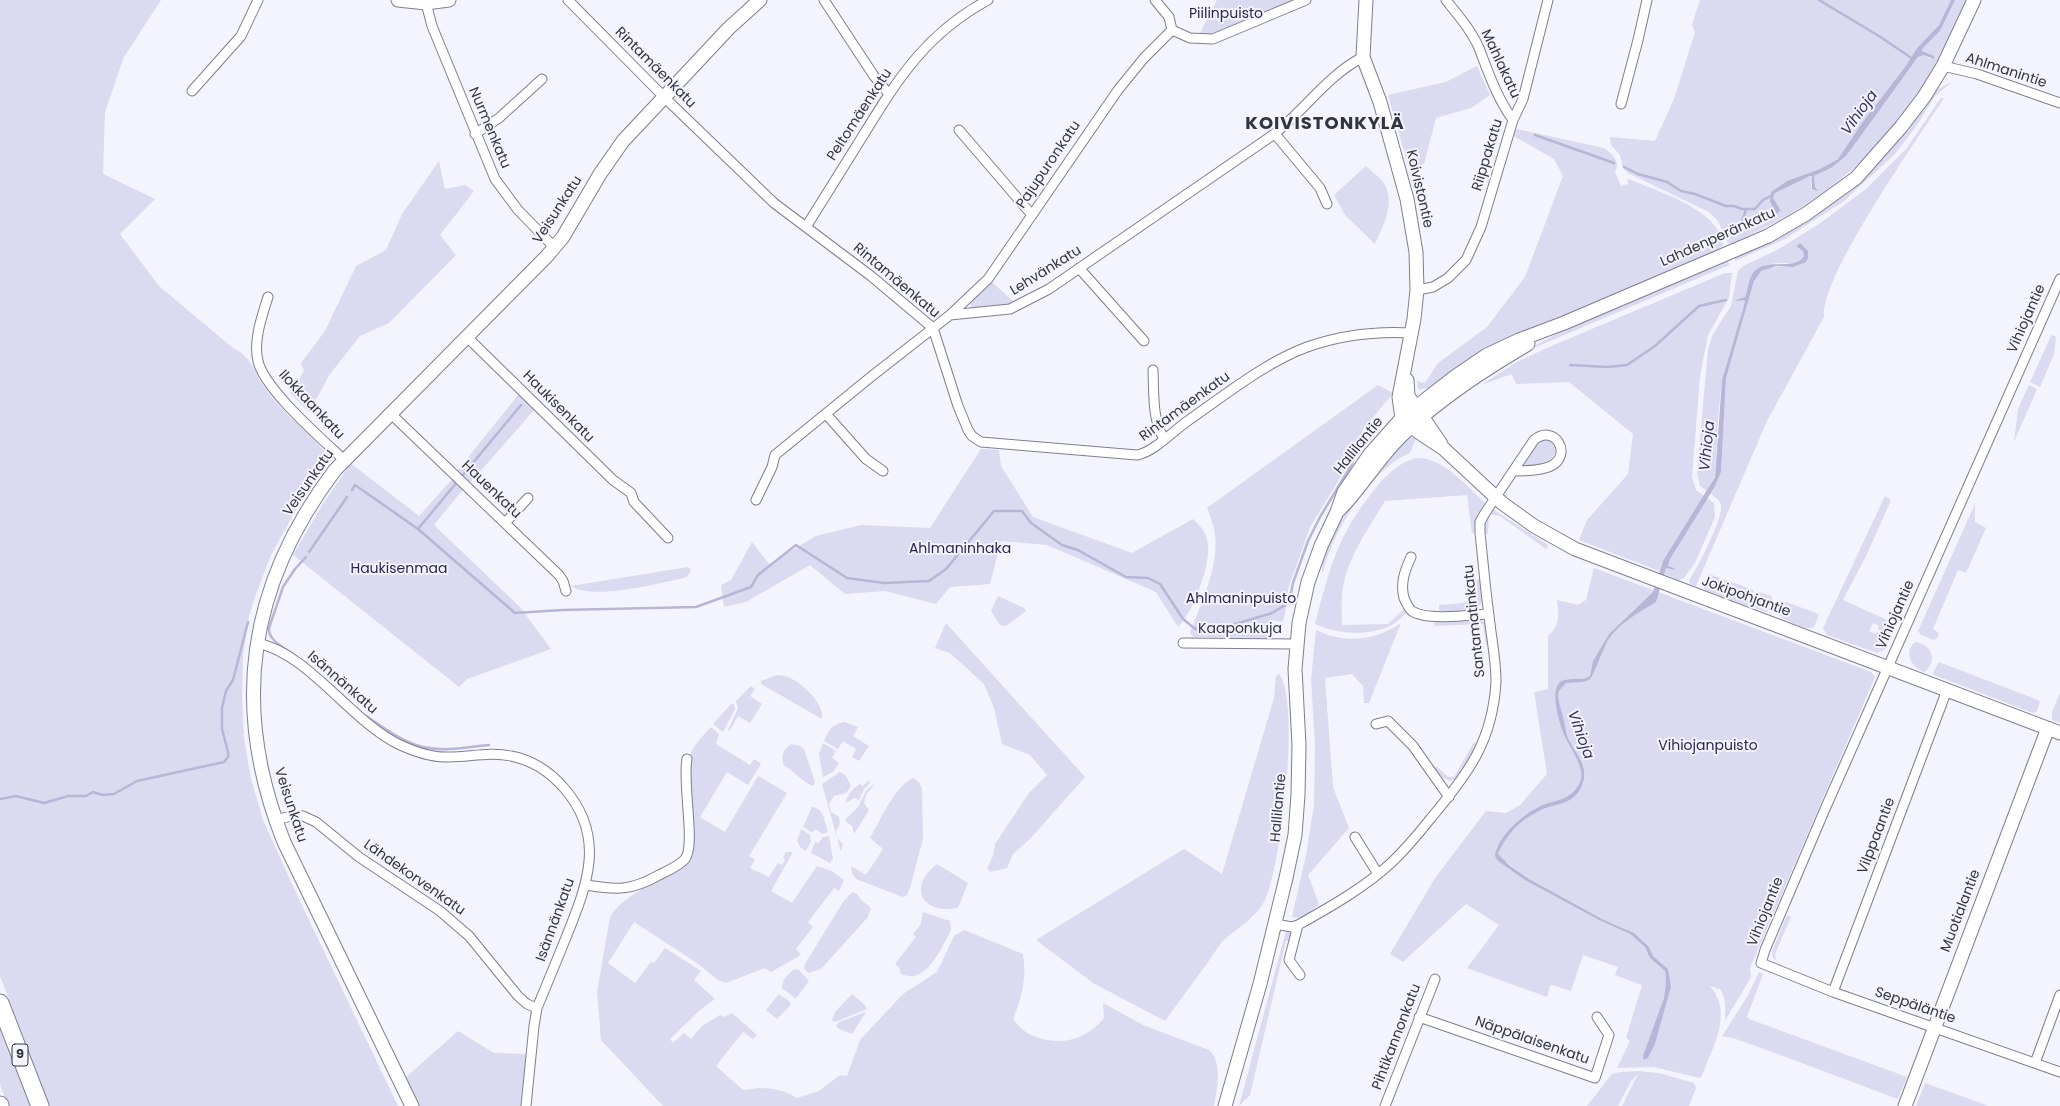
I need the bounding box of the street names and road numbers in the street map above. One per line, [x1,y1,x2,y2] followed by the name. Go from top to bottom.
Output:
[611,24,699,112] street label: Rintamäenkatu
[1477,27,1523,101] street label: Mahlakatu
[1963,50,2049,92] street label: Ahlmanintie
[824,66,896,164] street label: Peltomäenkatu
[464,85,514,171] street label: Nurmenkatu
[1469,117,1507,193] street label: Riippakatu
[1013,118,1085,212] street label: Pajupuronkatu
[1402,148,1436,230] street label: Koivistontie
[530,173,586,247] street label: Veisunkatu
[1658,205,1778,271] street label: Lahdenperänkatu
[849,240,943,322] street label: Rintamäenkatu
[1007,242,1085,300] street label: Lehvänkatu
[2004,282,2050,356] street label: Vihiojantie
[275,367,347,443] street label: Ilokkaankatu
[519,368,597,446] street label: Haukisenkatu
[1136,369,1234,445] street label: Rintamäenkatu
[1331,414,1387,478] street label: Hallilantie
[280,446,338,520] street label: Veisunkatu
[458,457,524,523] street label: Hauenkatu
[1461,564,1489,678] street label: Santamatinkatu
[1699,573,1793,621] street label: Jokipohjantie
[1873,578,1919,652] street label: Vihiojantie
[1198,621,1282,637] street label: Kaaponkuja
[304,648,380,718] street label: Isännänkatu
[270,766,310,844] street label: Veisunkatu
[1268,773,1290,843] street label: Hallilantie
[1855,795,1899,877] street label: Vilppaantie
[360,837,468,919] street label: Lähdekorvenkatu
[1938,867,1984,955] street label: Muotialantie
[1744,875,1788,949] street label: Vihiojantie
[533,876,579,964] street label: Isännänkatu
[1369,982,1425,1092] street label: Pihtikannonkatu
[1872,984,1958,1028] street label: Seppäläntie
[1473,1014,1591,1068] street label: Näppälaisenkatu
[12,1044,28,1066] road number: 9

